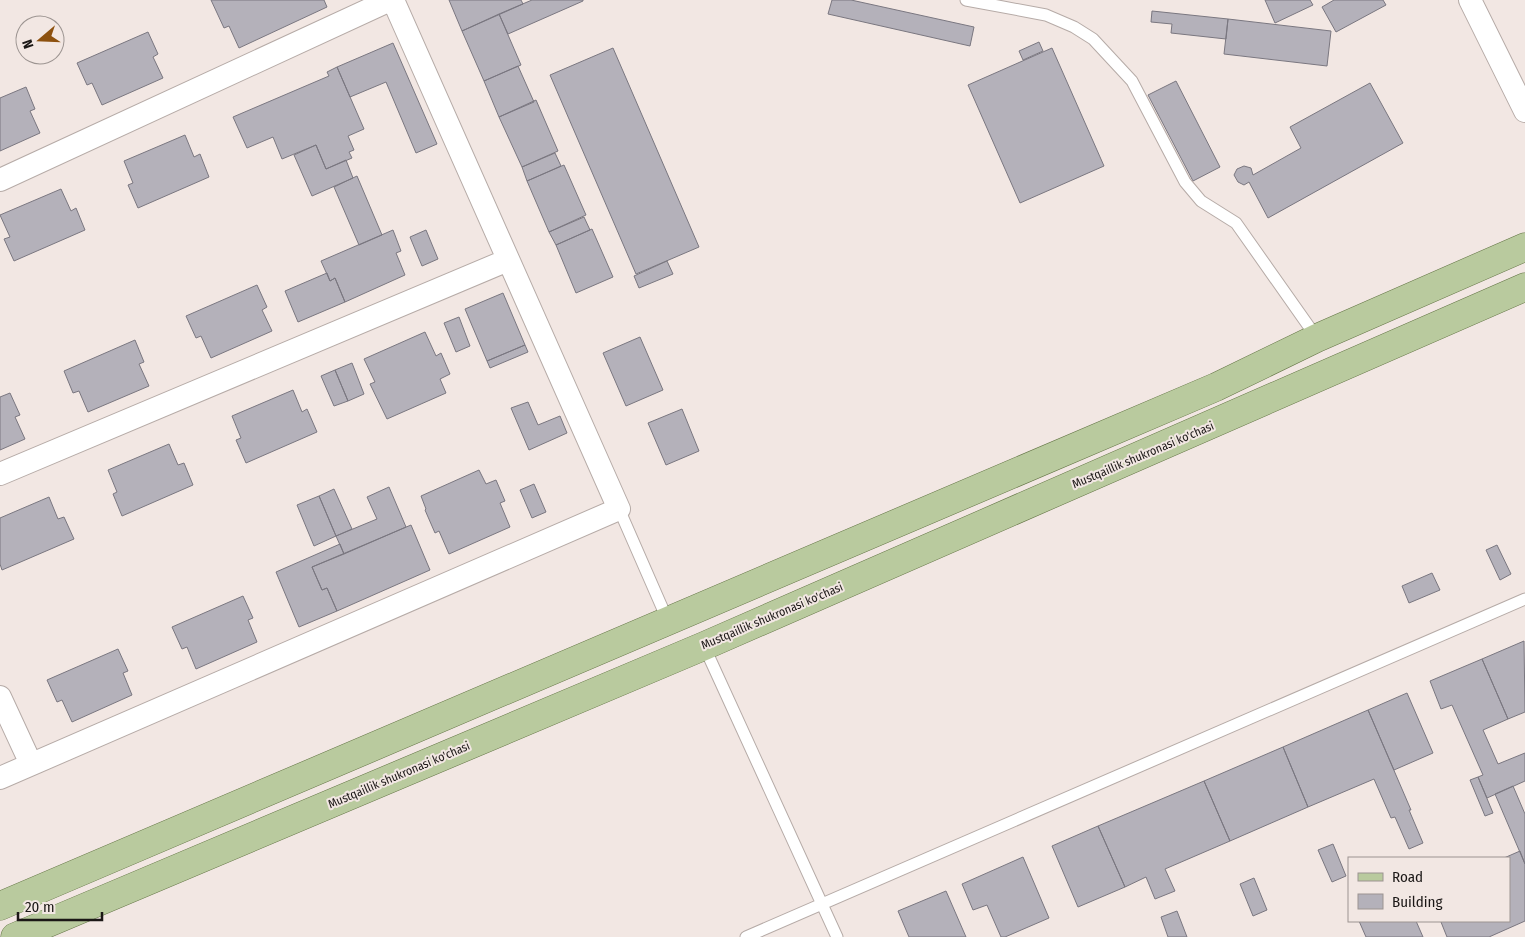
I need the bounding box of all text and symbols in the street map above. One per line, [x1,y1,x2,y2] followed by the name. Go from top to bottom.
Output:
[15,15,65,65] north arrow
[19,37,38,51] text: N
[1070,419,1216,491] street label: Mustqaillik shukronasi ko'chasi
[699,580,845,652] street label: Mustqaillik shukronasi ko'chasi
[326,739,472,811] street label: Mustqaillik shukronasi ko'chasi
[1348,857,1510,922] legend
[1392,868,1423,886] text: Road
[18,890,101,922] scale bar
[1392,893,1443,911] text: Building
[25,898,55,916] text: 20 m

